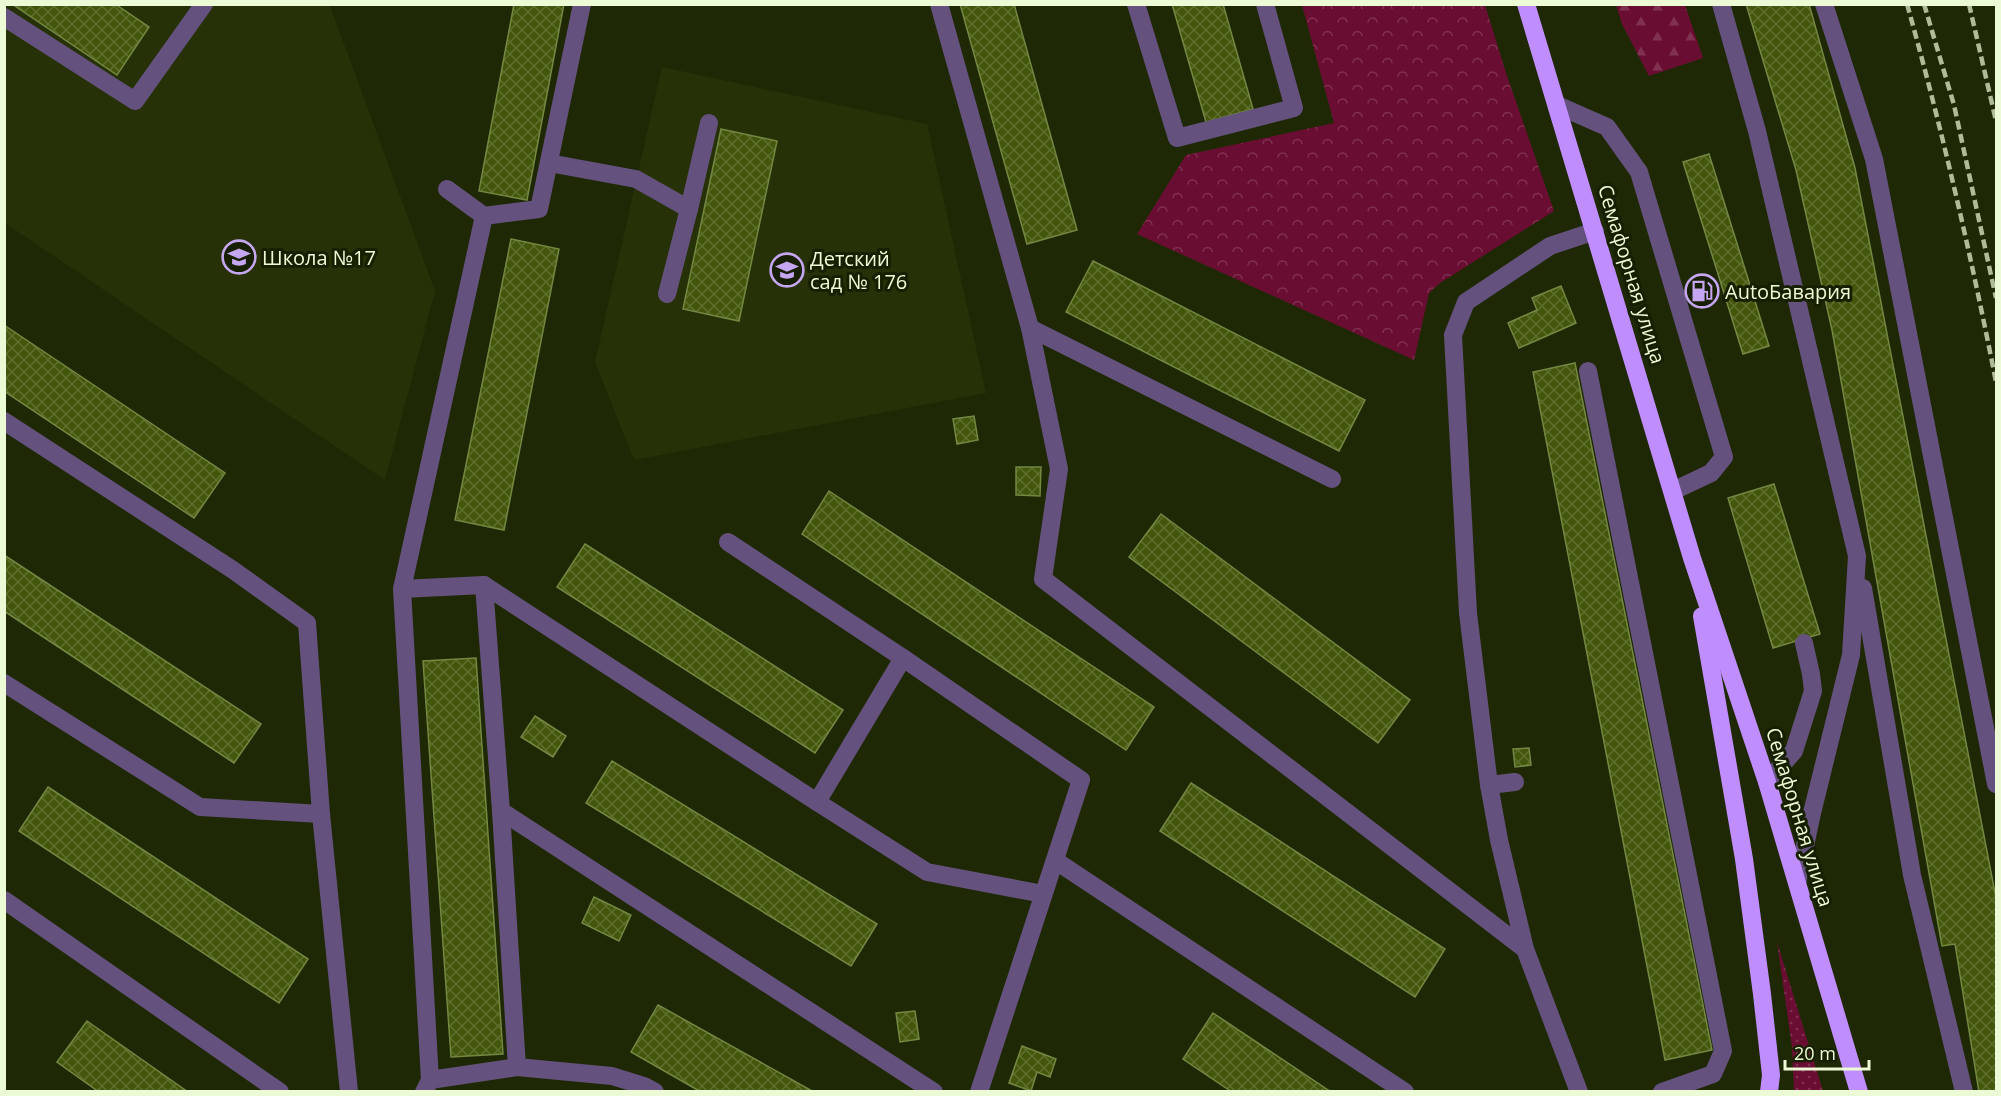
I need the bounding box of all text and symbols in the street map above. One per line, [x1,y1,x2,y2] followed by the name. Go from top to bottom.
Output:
[1592,181,1672,367] street label: Семафорная улица
[221,239,257,275] school or university icon: Школа №17
[262,244,376,271] place label: Школа №17
[810,245,907,295] place label: Детский сад № 176
[769,252,805,288] school or university icon: Детский сад № 176
[1684,273,1720,309] fuel station icon: AutoБавария
[1725,278,1851,305] place label: AutoБавария
[1760,724,1840,910] street label: Семафорная улица
[1785,1033,1869,1071] scale bar
[1794,1041,1836,1065] text: 20 m

